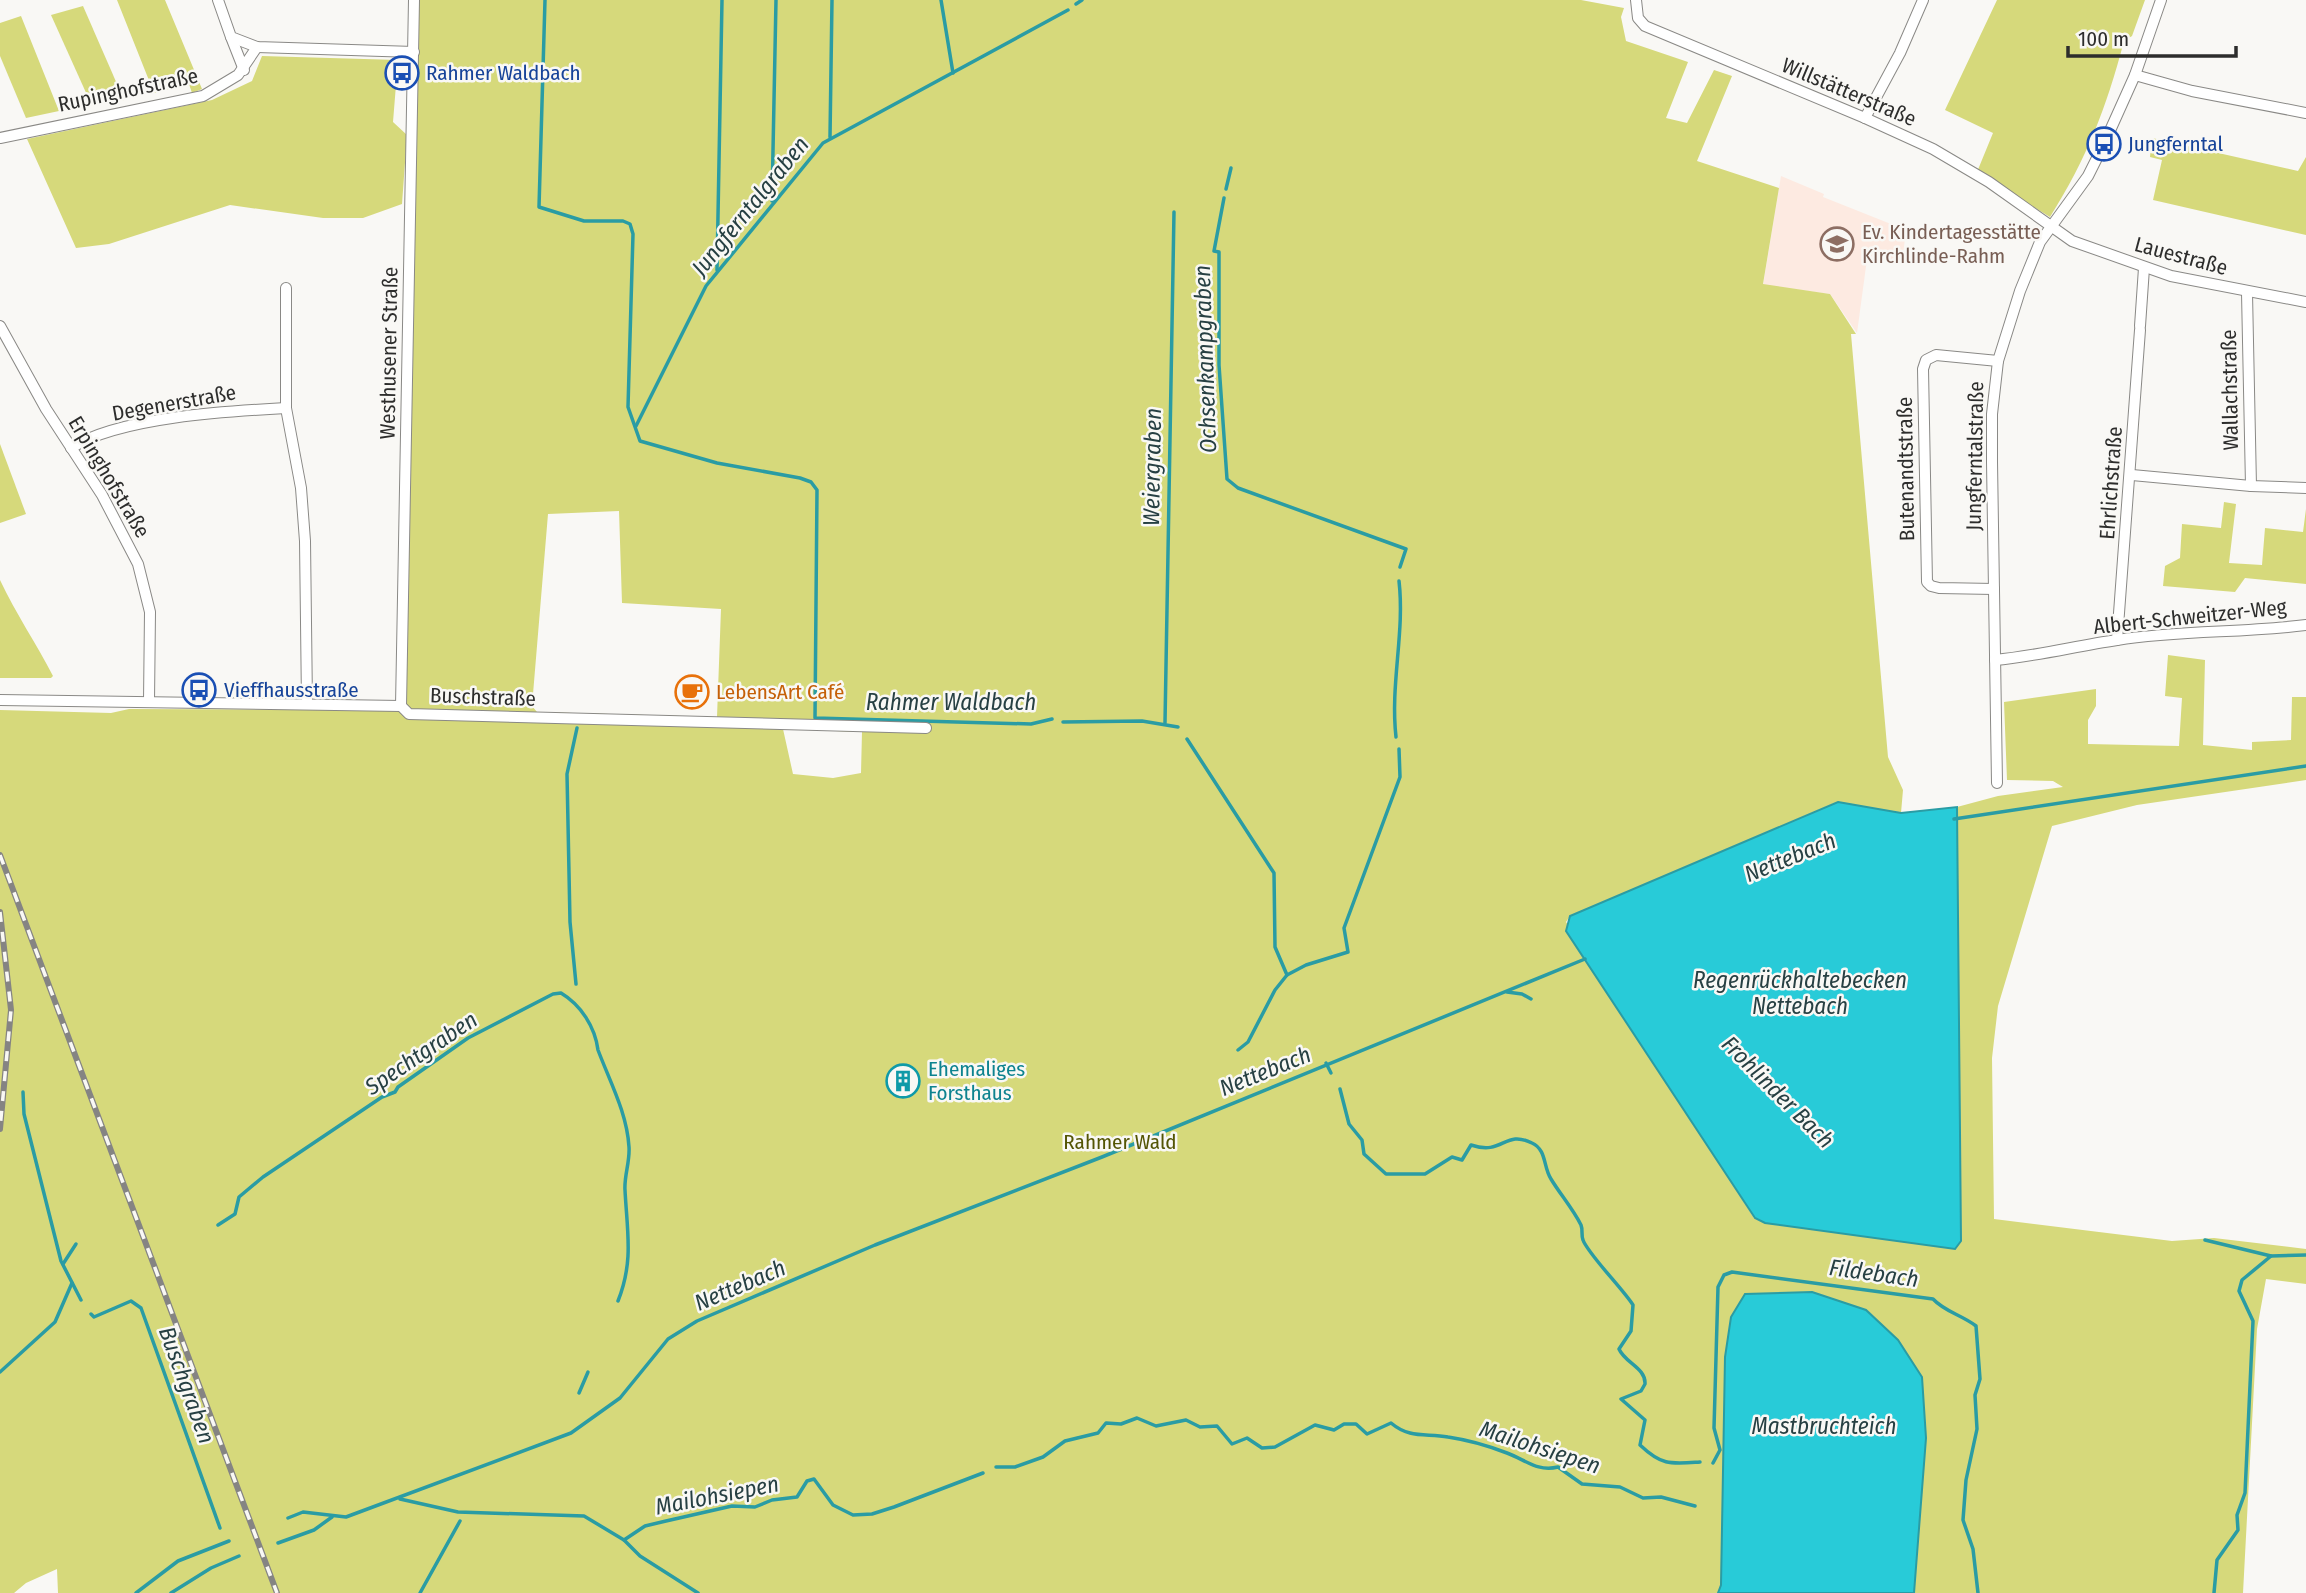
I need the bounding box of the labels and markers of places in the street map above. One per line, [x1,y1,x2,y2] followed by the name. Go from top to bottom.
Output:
[383,54,421,92] bus stop icon: Rahmer Waldbach
[426,60,581,86] place label: Rahmer Waldbach
[2085,125,2123,163] bus stop icon: Jungferntal
[2128,131,2223,157] place label: Jungferntal
[1862,219,2041,269] place label: Ev. Kindertagesstätte Kirchlinde-Rahm
[1818,225,1856,263] school or university icon: Ev. Kindertagesstätte Kirchlinde-Rahm
[180,671,218,709] bus stop icon: Vieffhausstraße
[673,673,711,711] cafe icon: LebensArt Café
[224,677,359,703] place label: Vieffhausstraße
[716,679,844,705] place label: LebensArt Café
[928,1056,1025,1106] place label: Ehemaliges Forsthaus
[884,1062,922,1100] building icon: Ehemaliges Forsthaus

